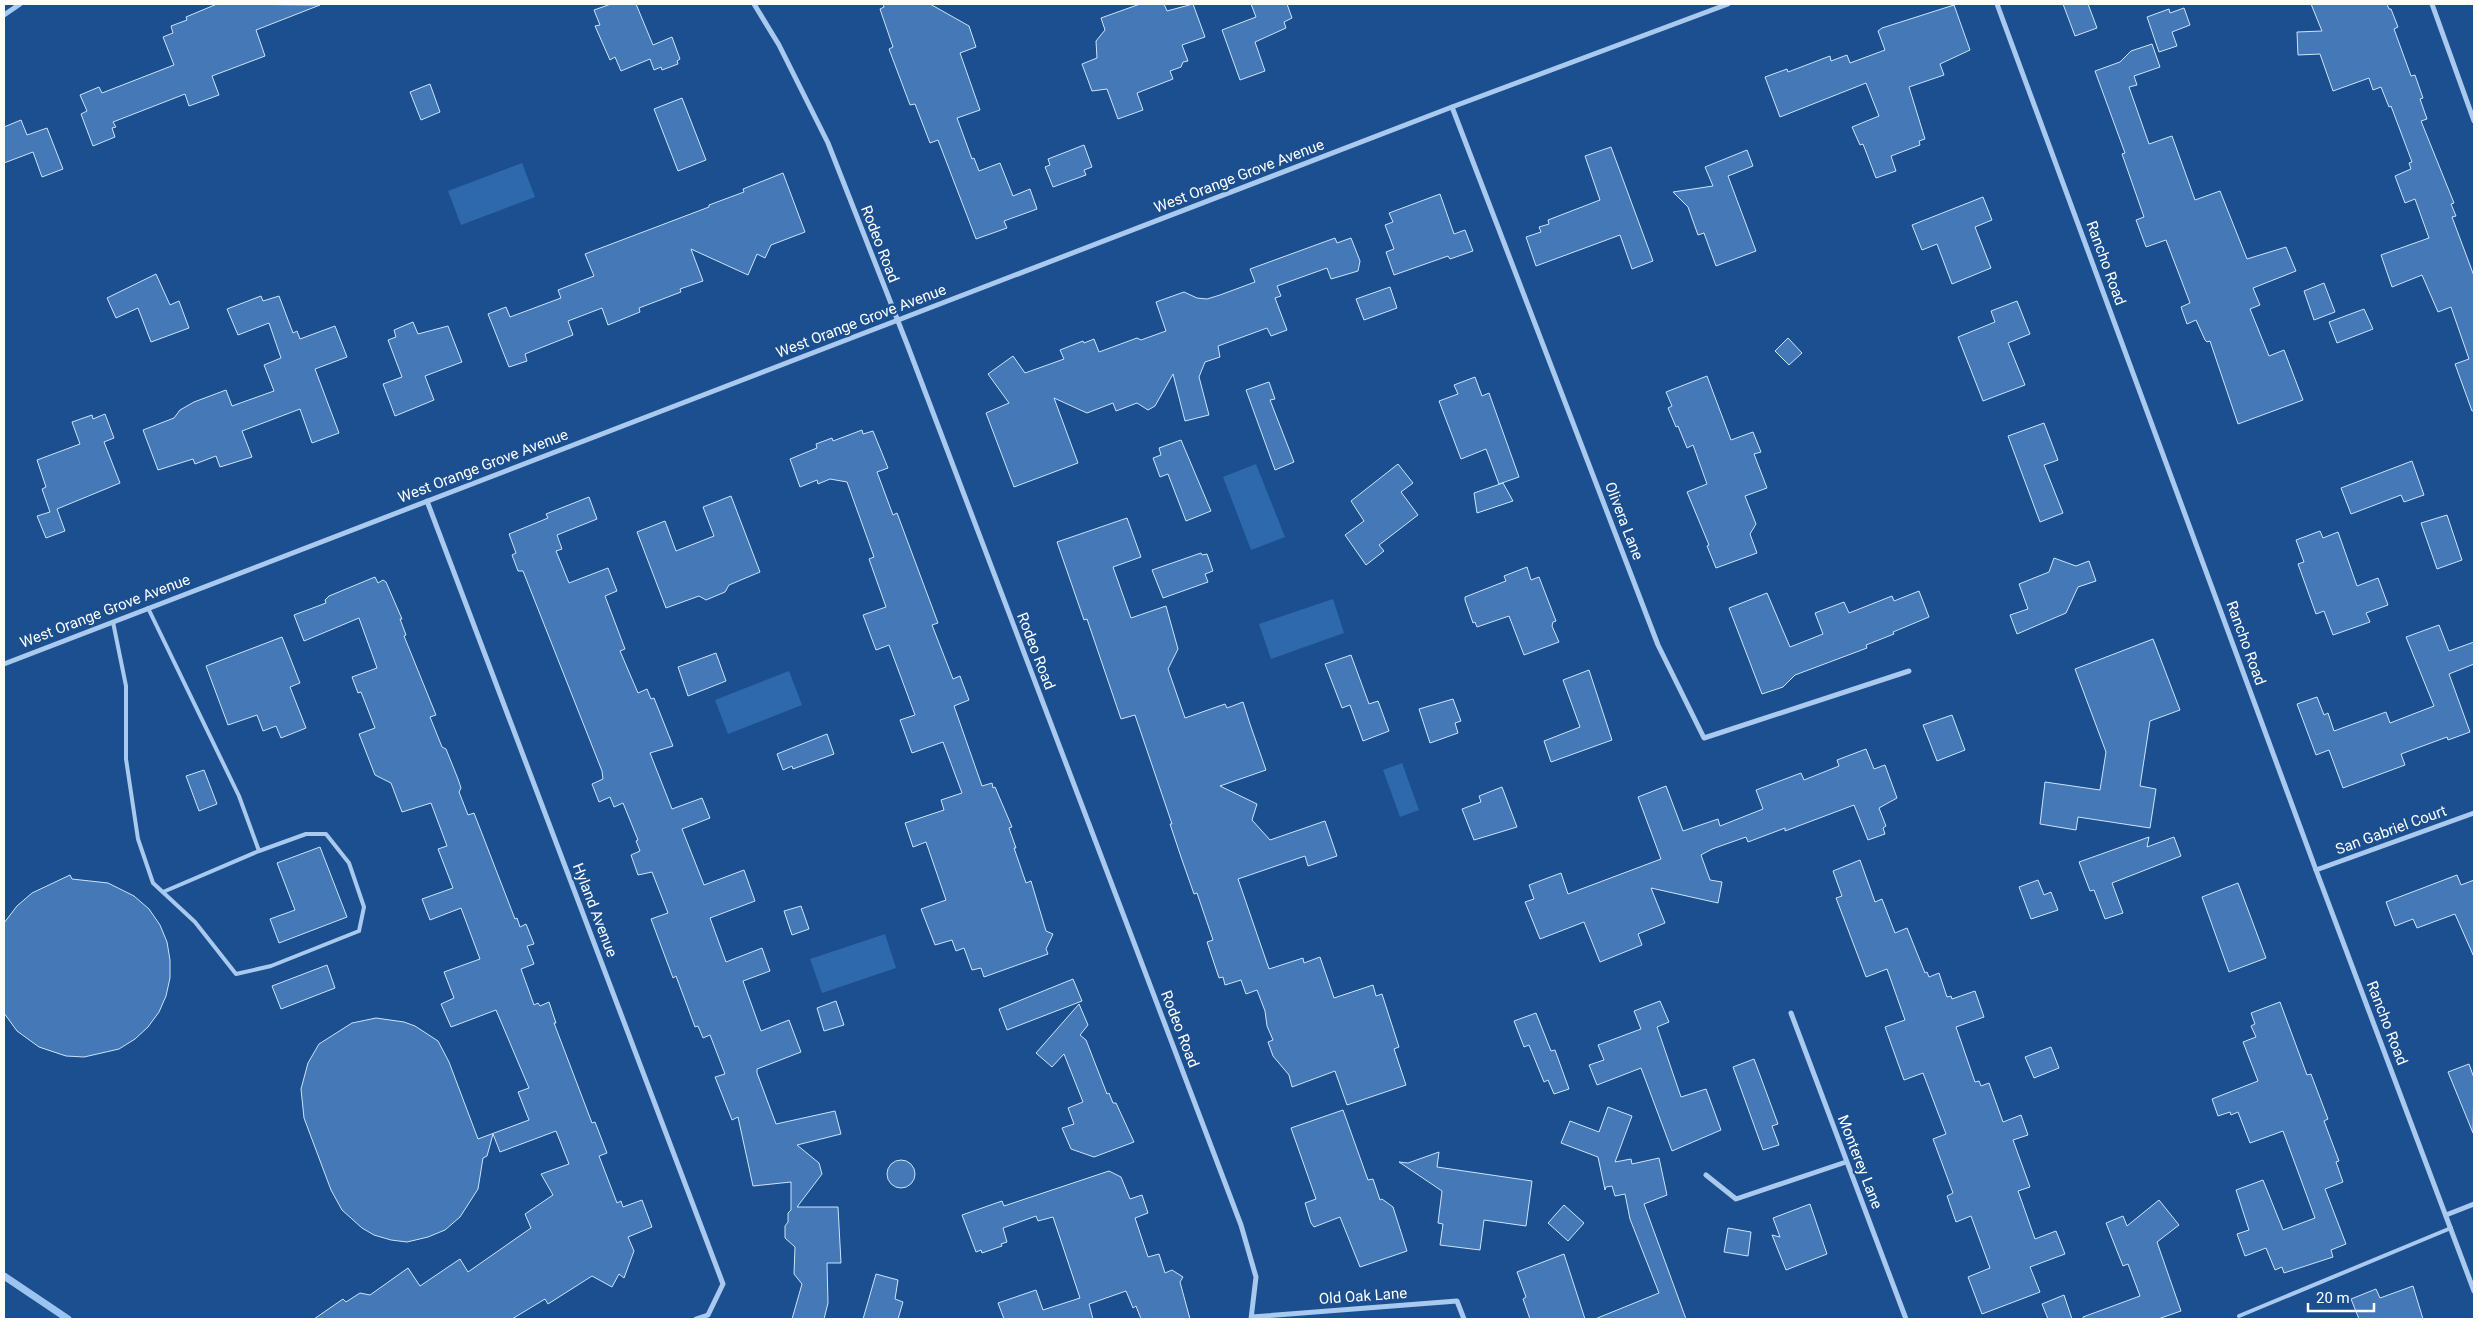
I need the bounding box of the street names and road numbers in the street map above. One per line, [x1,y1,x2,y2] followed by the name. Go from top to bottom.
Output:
[1151,135,1327,217] street label: West Orange Grove Avenue
[857,203,903,285] street label: Rodeo Road
[2082,218,2130,308] street label: Rancho Road
[773,280,949,362] street label: West Orange Grove Avenue
[395,425,571,507] street label: West Orange Grove Avenue
[1601,480,1647,562] street label: Olivera Lane
[17,570,193,652] street label: West Orange Grove Avenue
[2222,598,2270,688] street label: Rancho Road
[1013,610,1059,692] street label: Rodeo Road
[2333,802,2449,858] street label: San Gabriel Court
[569,861,621,960] street label: Hyland Avenue
[2363,978,2411,1068] street label: Rancho Road
[1157,988,1203,1070] street label: Rodeo Road
[1834,1113,1886,1211] street label: Monterey Lane
[1318,1284,1408,1308] street label: Old Oak Lane

